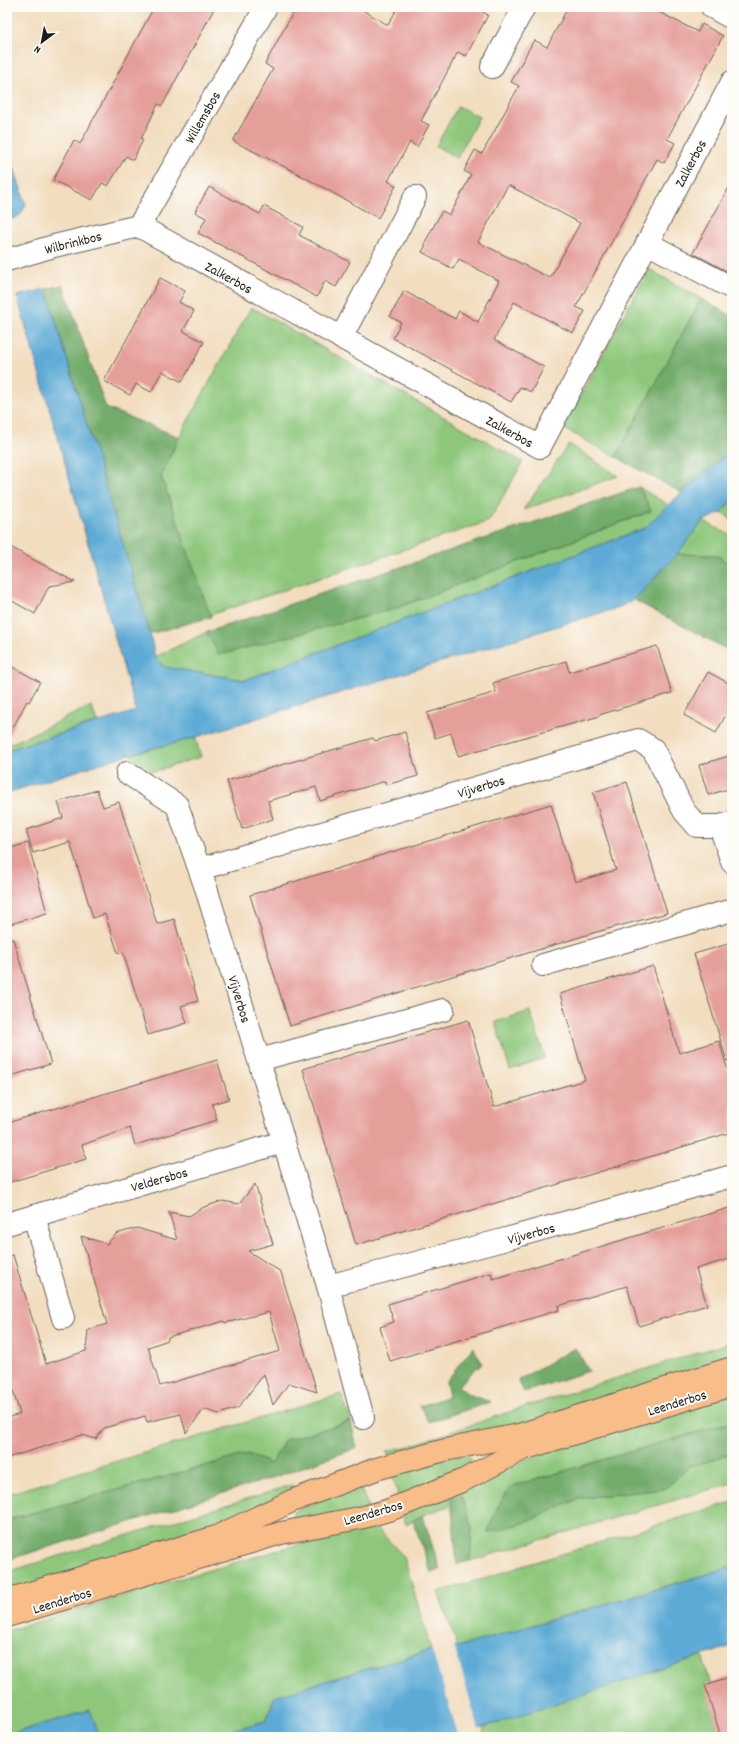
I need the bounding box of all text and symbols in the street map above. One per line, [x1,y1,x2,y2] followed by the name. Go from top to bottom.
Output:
[22,22,62,62] north arrow
[31,40,44,57] text: N
[181,88,227,148] street label: Willemsbos
[671,136,713,191] street label: Zalkerbos
[43,227,104,261] street label: Wilbrinkbos
[201,258,255,300] street label: Zalkerbos
[482,412,536,454] street label: Zalkerbos
[456,771,508,805] street label: Vijverbos
[221,974,255,1026] street label: Vijverbos
[129,1163,190,1199] street label: Veldersbos
[506,1219,558,1251] street label: Vijverbos
[646,1385,710,1422] street label: Leenderbos
[342,1496,406,1532] street label: Leenderbos
[31,1583,95,1620] street label: Leenderbos

